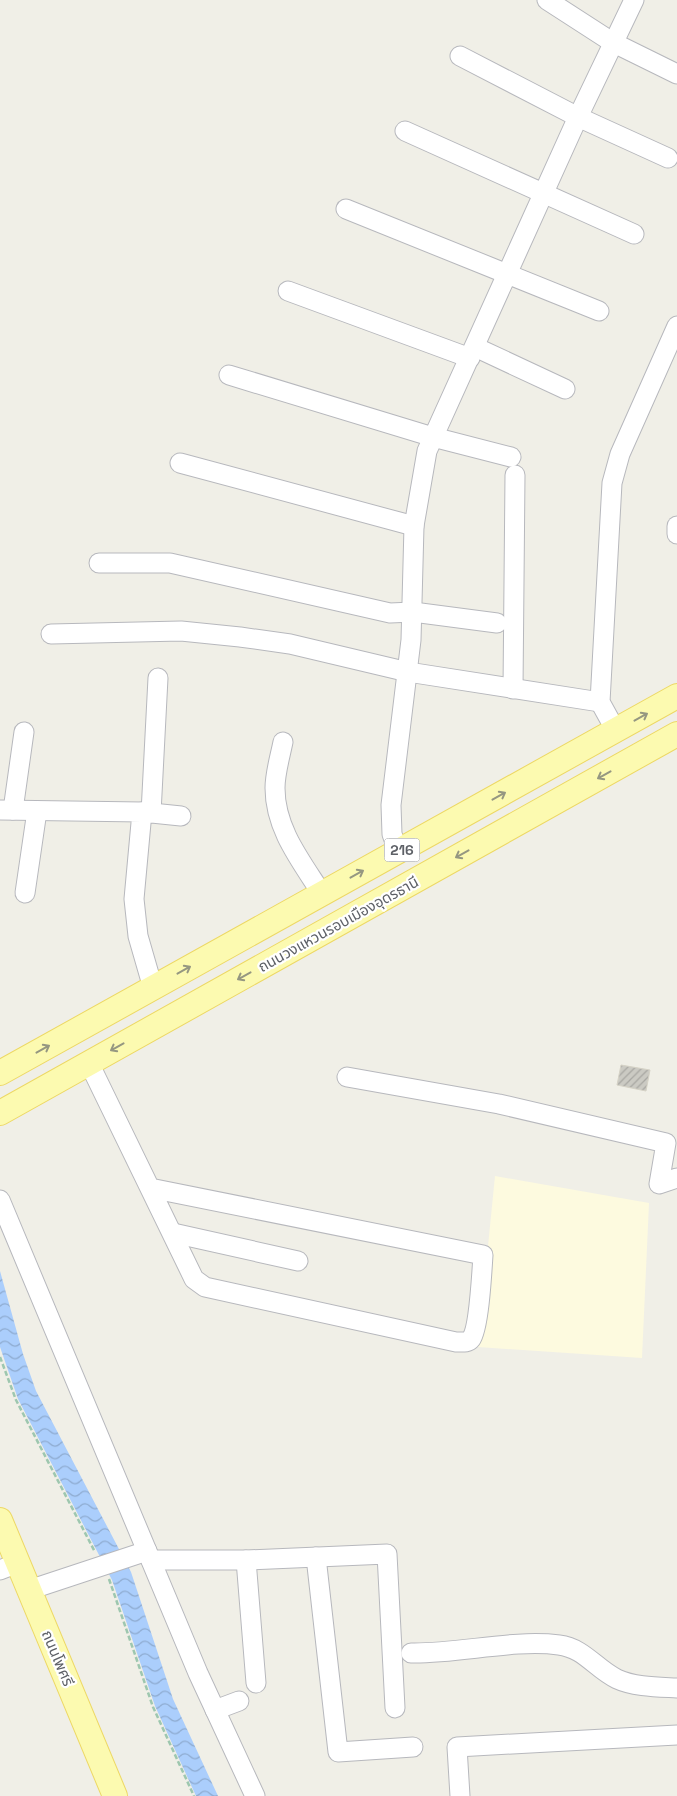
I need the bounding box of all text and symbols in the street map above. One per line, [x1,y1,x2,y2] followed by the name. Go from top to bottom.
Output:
[633,711,647,721] one-way arrow
[597,771,612,780] one-way arrow
[491,790,505,800] one-way arrow
[384,838,420,862] road number: 216
[455,850,470,860] one-way arrow
[349,869,363,879] one-way arrow
[254,872,422,976] street label: ถนนวงแหวนรอบเมืองอุดรธานี
[176,965,191,975] one-way arrow
[237,972,251,982] one-way arrow
[110,1043,125,1053] one-way arrow
[35,1044,50,1054] one-way arrow
[38,1627,78,1689] street label: ถนนโพศรี

